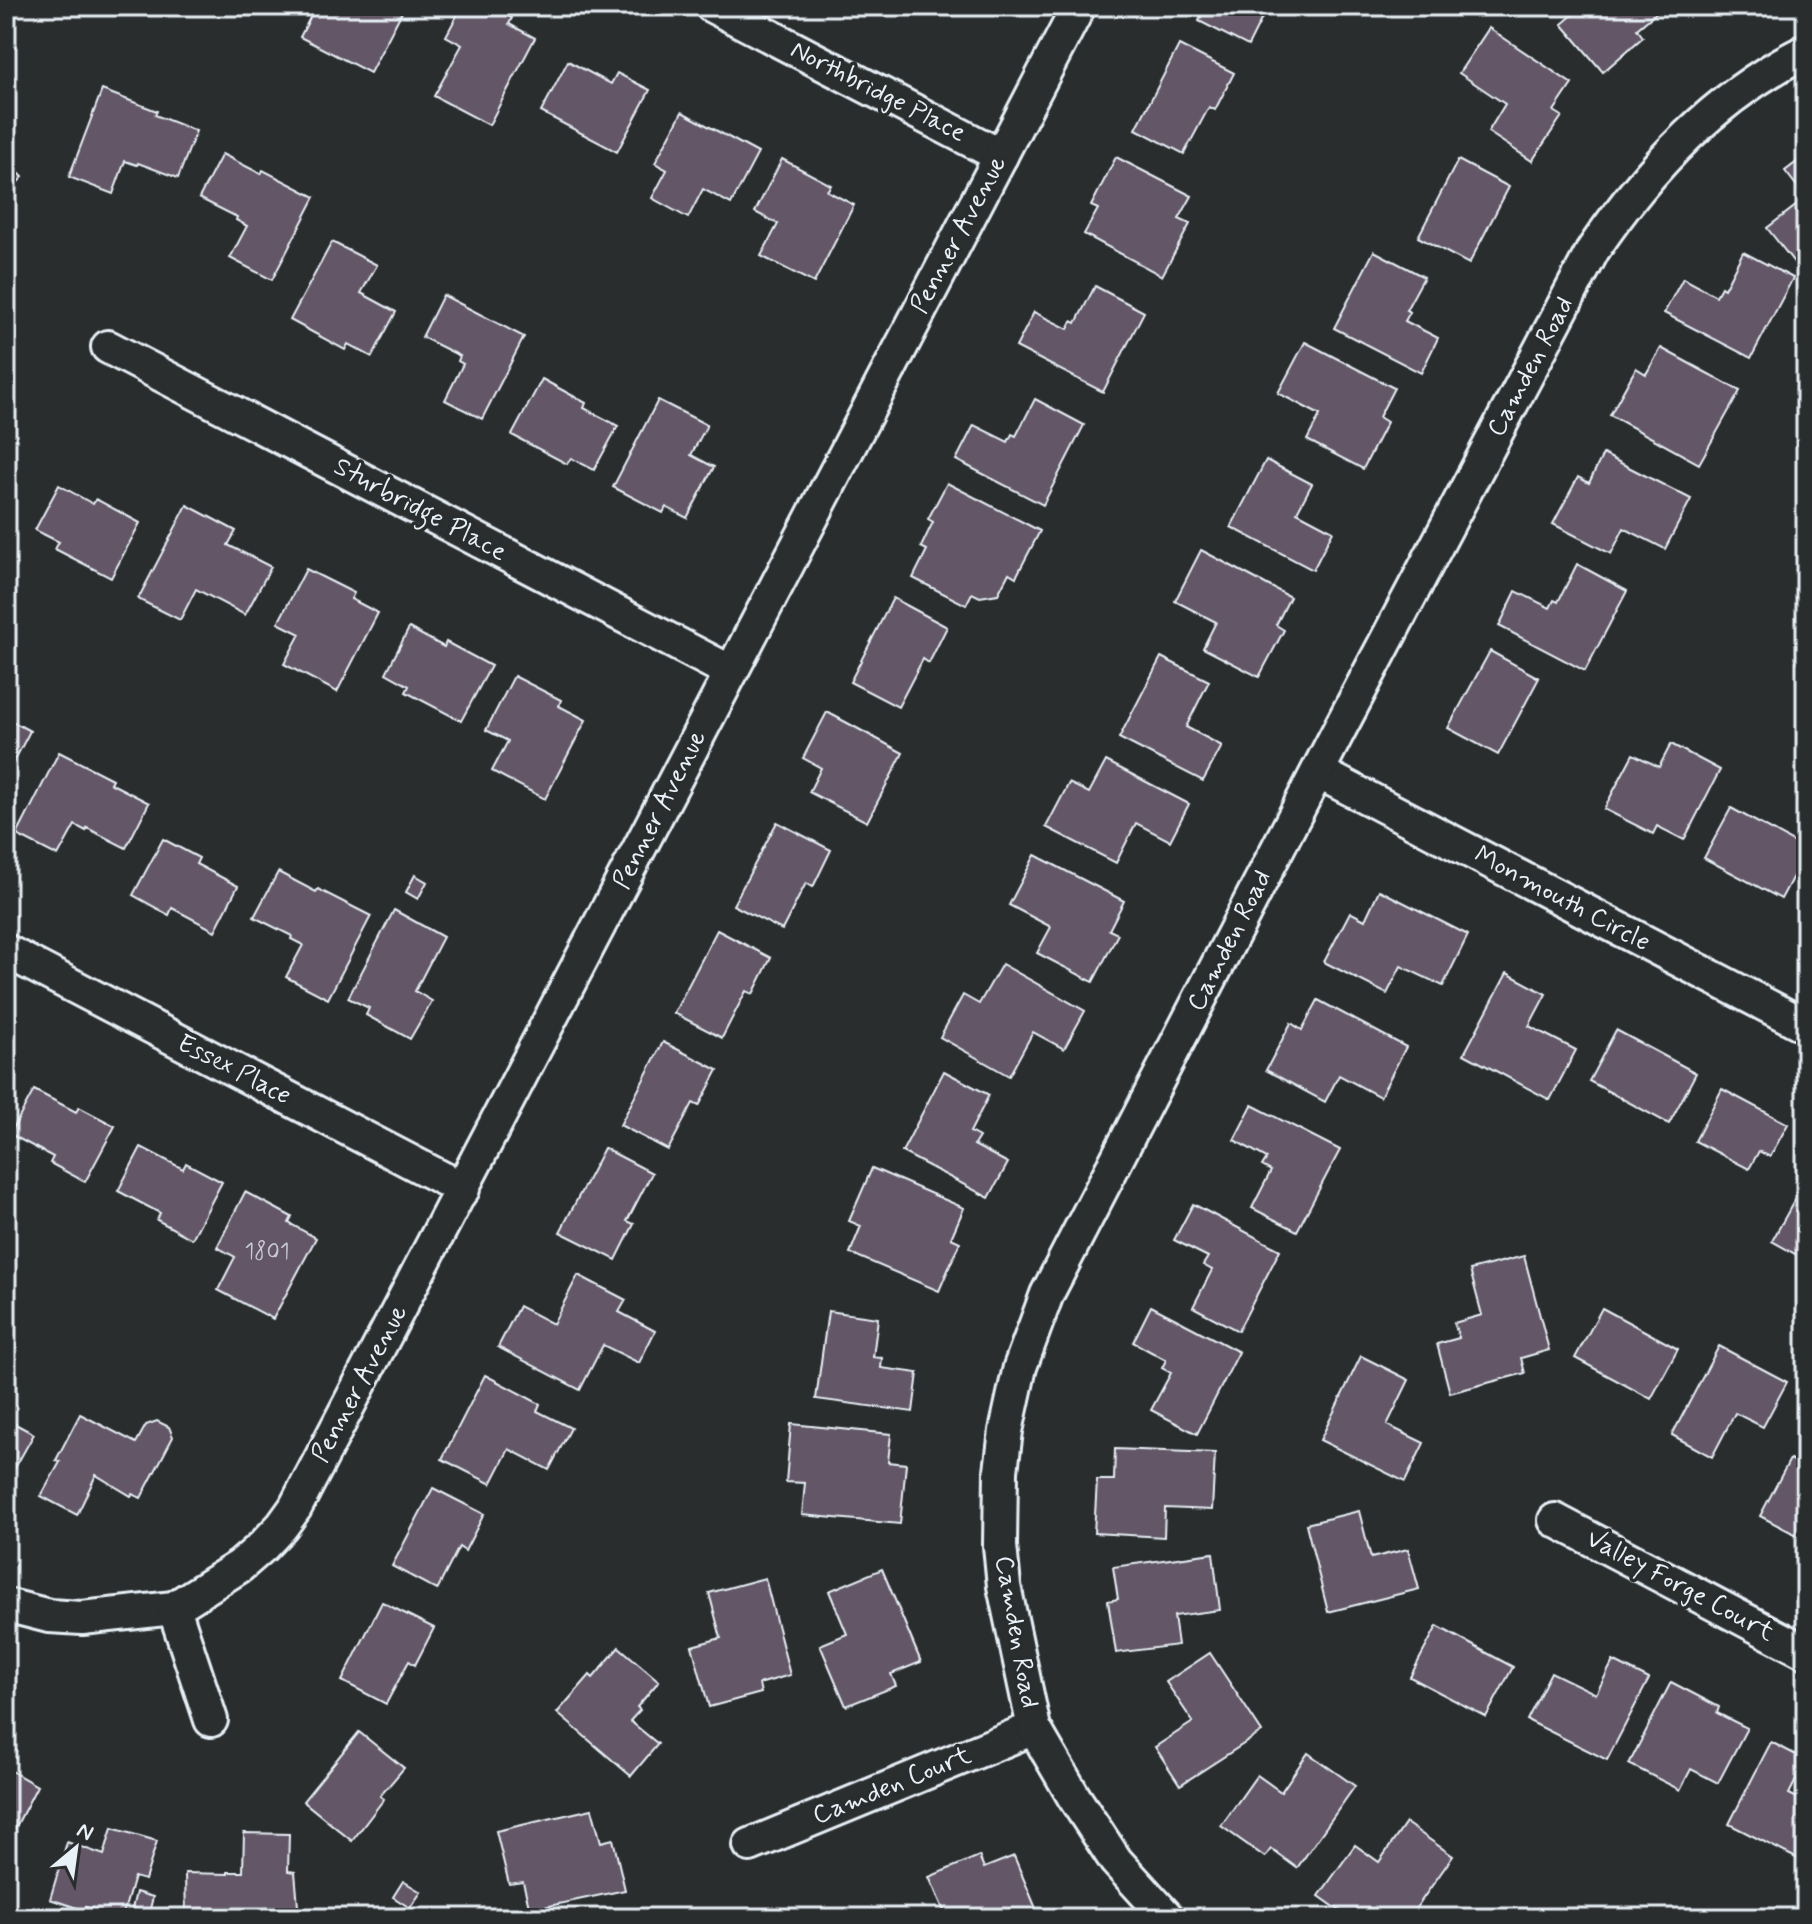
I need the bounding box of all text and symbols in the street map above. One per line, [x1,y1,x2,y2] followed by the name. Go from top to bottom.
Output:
[785,33,972,151] street label: Northbridge Place
[903,150,1015,320] street label: Penner Avenue
[1480,291,1582,443] street label: Camden Road
[326,450,513,573] street label: Sturbridge Place
[605,725,715,895] street label: Penner Avenue
[1468,838,1656,960] street label: Monmouth Circle
[1180,865,1280,1017] street label: Camden Road
[171,1027,297,1113] street label: Essex Place
[245,1238,289,1266] house number: 1801
[304,1299,416,1469] street label: Penner Avenue
[1580,1522,1780,1650] street label: Valley Forge Court
[986,1553,1046,1711] street label: Camden Road
[808,1739,976,1833] street label: Camden Court
[36,1808,116,1888] north arrow
[72,1816,98,1848] text: N

